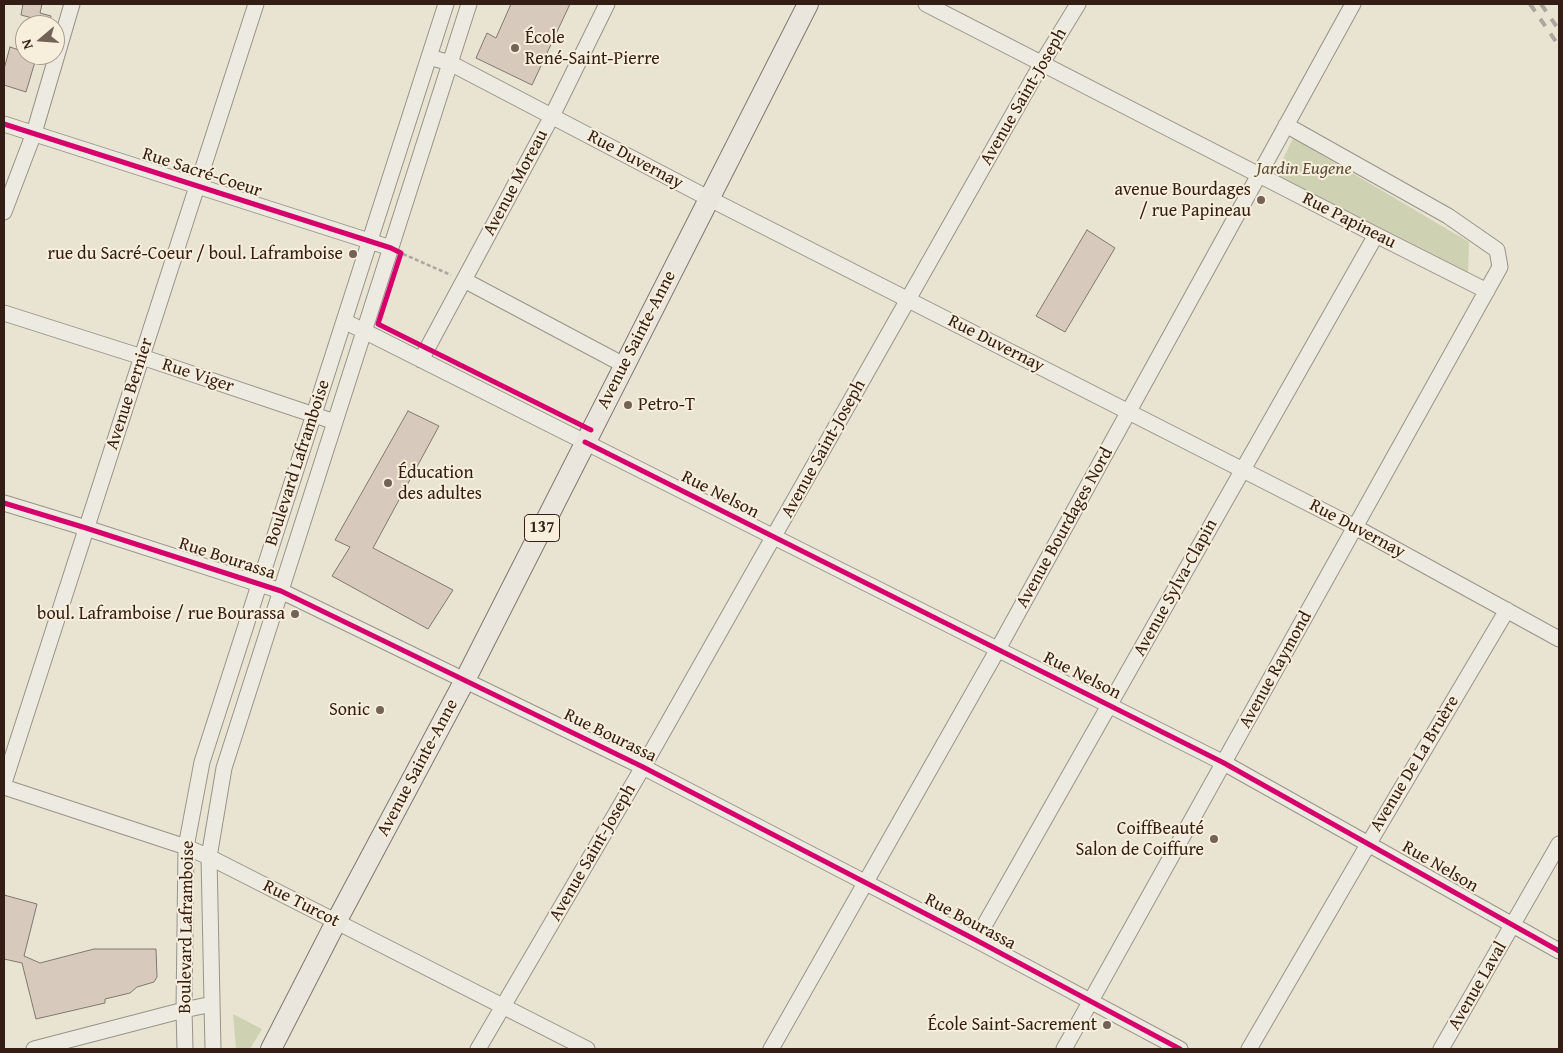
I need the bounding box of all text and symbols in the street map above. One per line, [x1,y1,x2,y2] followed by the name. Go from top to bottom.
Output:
[15,15,65,65] north arrow
[976,25,1072,169] street label: Avenue Saint-Joseph
[525,27,660,70] place label: École René-Saint-Pierre
[16,37,38,52] text: N
[509,42,521,54] marker: École René-Saint-Pierre
[479,126,553,240] street label: Avenue Moreau
[584,126,686,194] street label: Rue Duvernay
[140,144,264,202] street label: Rue Sacré-Coeur
[1256,158,1352,180] park label: Jardin Eugene
[1114,179,1251,222] place label: avenue Bourdages / rue Papineau
[1299,188,1399,254] street label: Rue Papineau
[1255,194,1267,206] marker: avenue Bourdages / rue Papineau
[48,243,343,265] place label: rue du Sacré-Coeur / boul. Laframboise
[347,248,359,260] marker: rue du Sacré-Coeur / boul. Laframboise
[593,267,681,413] street label: Avenue Sainte-Anne
[944,311,1048,377] street label: Rue Duvernay
[102,335,158,453] street label: Avenue Bernier
[159,354,237,398] street label: Rue Viger
[777,376,871,522] street label: Avenue Saint-Joseph
[261,377,335,549] street label: Boulevard Laframboise
[638,394,695,416] place label: Petro-T
[622,399,634,411] marker: Petro-T
[1012,444,1118,612] street label: Avenue Bourdages Nord
[398,462,482,504] place label: Éducation des adultes
[678,466,762,524] street label: Rue Nelson
[382,477,394,489] marker: Éducation des adultes
[1306,495,1408,563] street label: Rue Duvernay
[524,514,560,542] road number: 137
[1129,516,1223,660] street label: Avenue Sylva-Clapin
[176,533,278,585] street label: Rue Bourassa
[37,603,285,625] place label: boul. Laframboise / rue Bourassa
[289,608,301,620] marker: boul. Laframboise / rue Bourassa
[1235,608,1317,732] street label: Avenue Raymond
[1040,647,1124,705] street label: Rue Nelson
[1366,692,1464,836] street label: Avenue De La Bruère
[373,696,463,840] street label: Avenue Sainte-Anne
[329,699,370,721] place label: Sonic
[374,704,386,716] marker: Sonic
[560,704,660,768] street label: Rue Bourassa
[545,781,641,925] street label: Avenue Saint-Joseph
[1075,818,1204,861] place label: CoiffBeauté Salon de Coiffure
[1208,833,1220,845] marker: CoiffBeauté Salon de Coiffure
[1398,837,1482,897] street label: Rue Nelson
[175,840,199,1014] street label: Boulevard Laframboise
[259,876,343,932] street label: Rue Turcot
[921,889,1019,955] street label: Rue Bourassa
[1444,938,1512,1034] street label: Avenue Laval
[928,1014,1097,1036] place label: École Saint-Sacrement
[1101,1019,1113,1031] marker: École Saint-Sacrement

